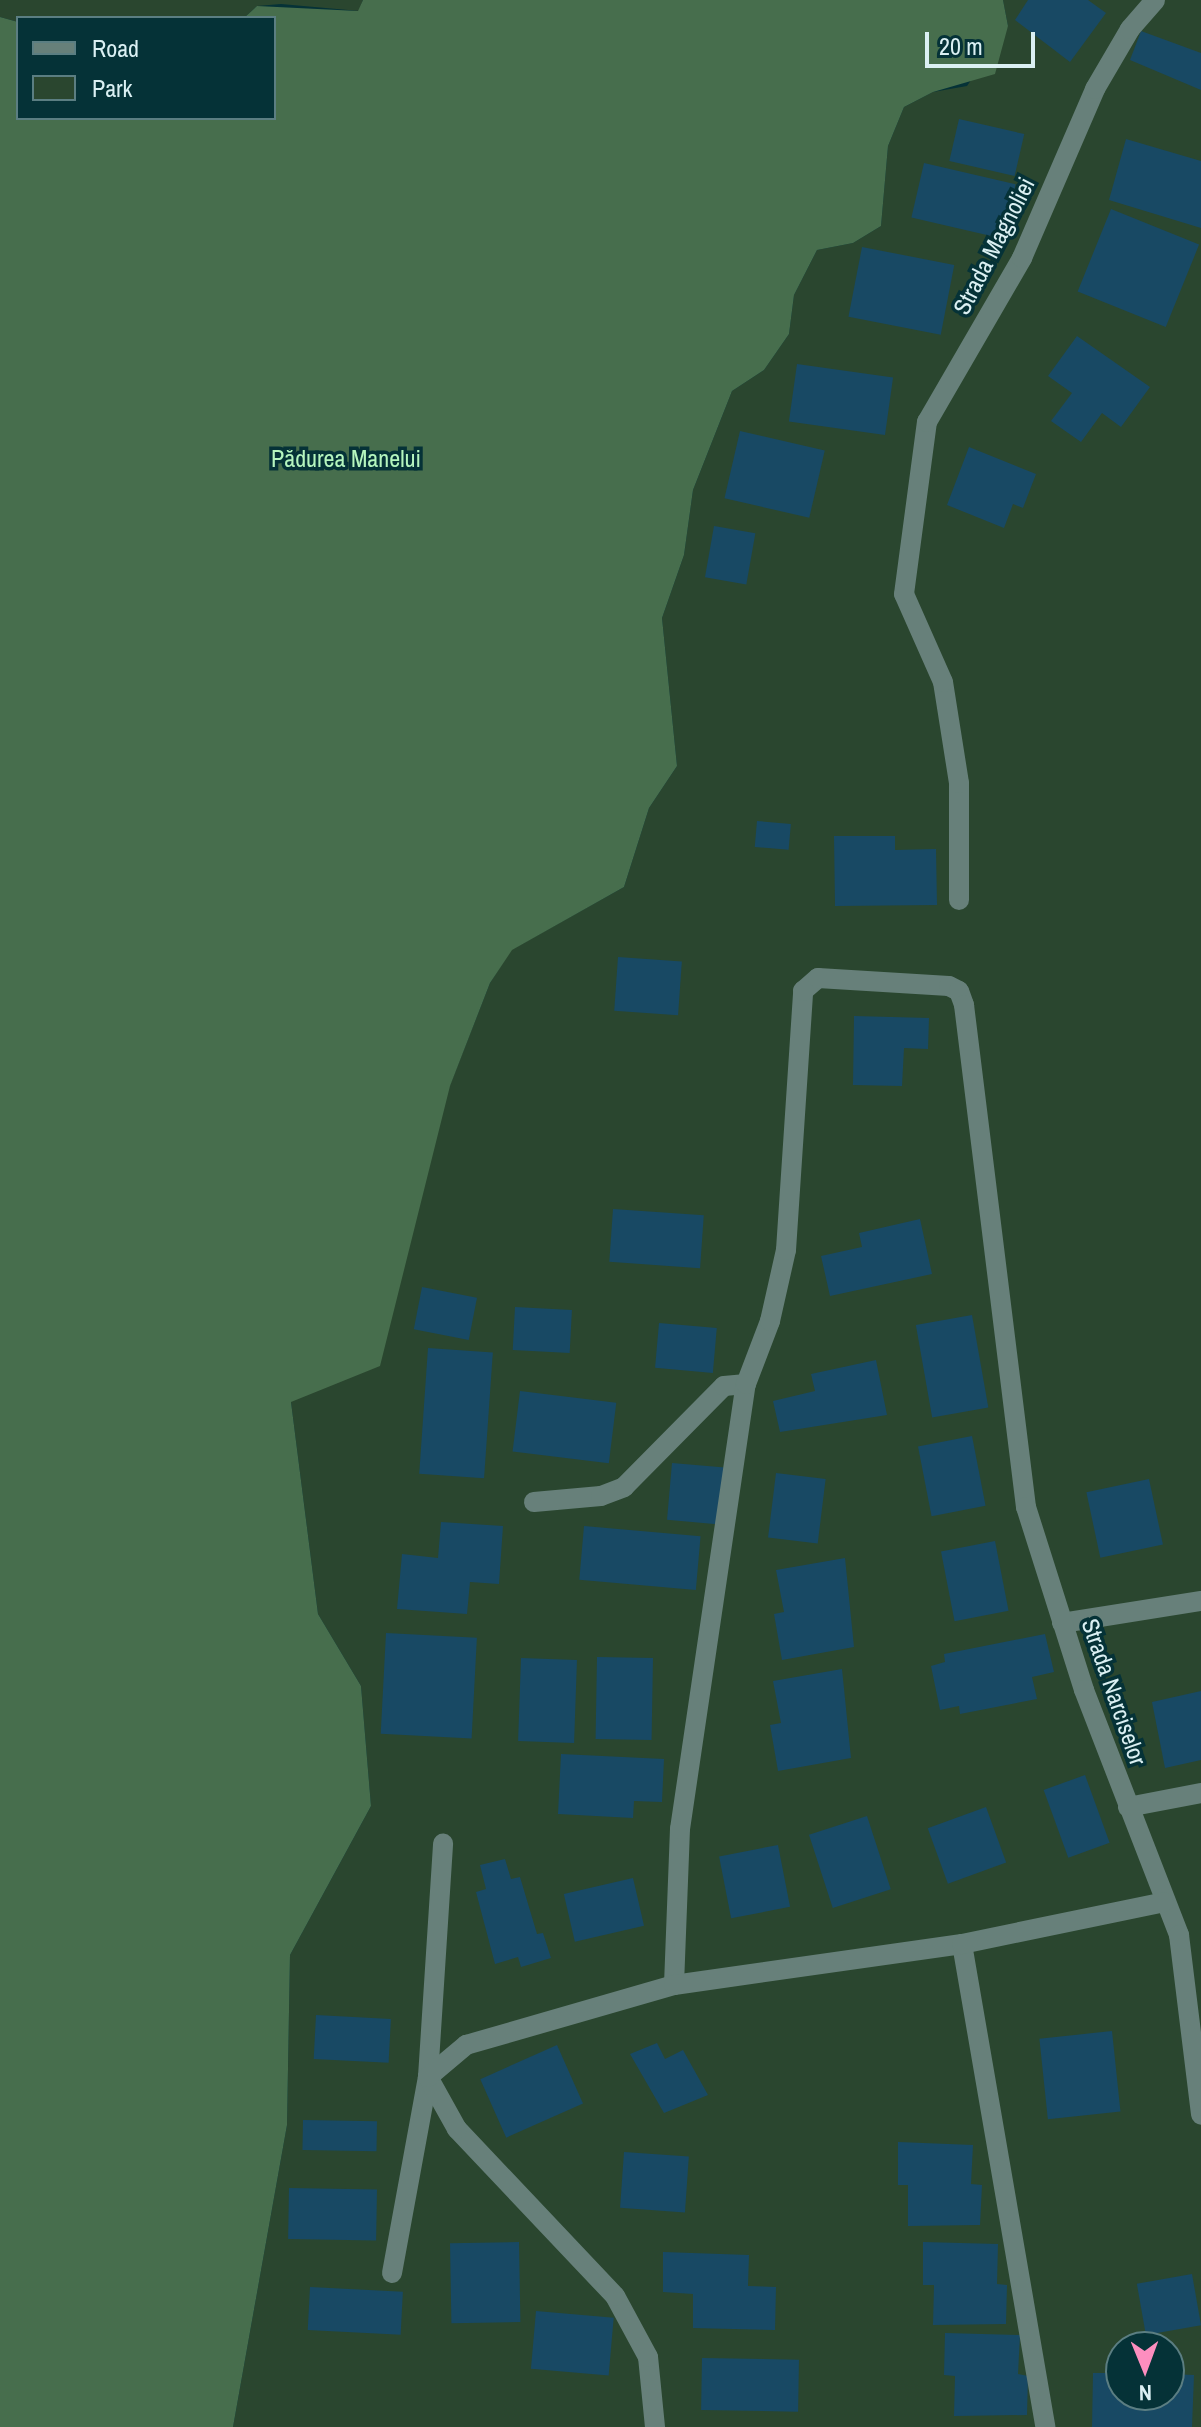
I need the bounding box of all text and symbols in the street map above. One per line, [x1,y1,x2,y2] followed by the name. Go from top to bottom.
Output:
[16,16,276,120] legend
[929,16,1039,66] scale bar
[939,30,983,62] text: 20 m
[92,32,139,64] text: Road
[92,72,132,104] text: Park
[947,173,1041,319] street label: Strada Magnoliei
[271,445,421,473] park label: Pădurea Manelui
[1075,1615,1153,1769] street label: Strada Narciselor
[1105,2331,1185,2411] north arrow
[1139,2378,1152,2408] text: N

